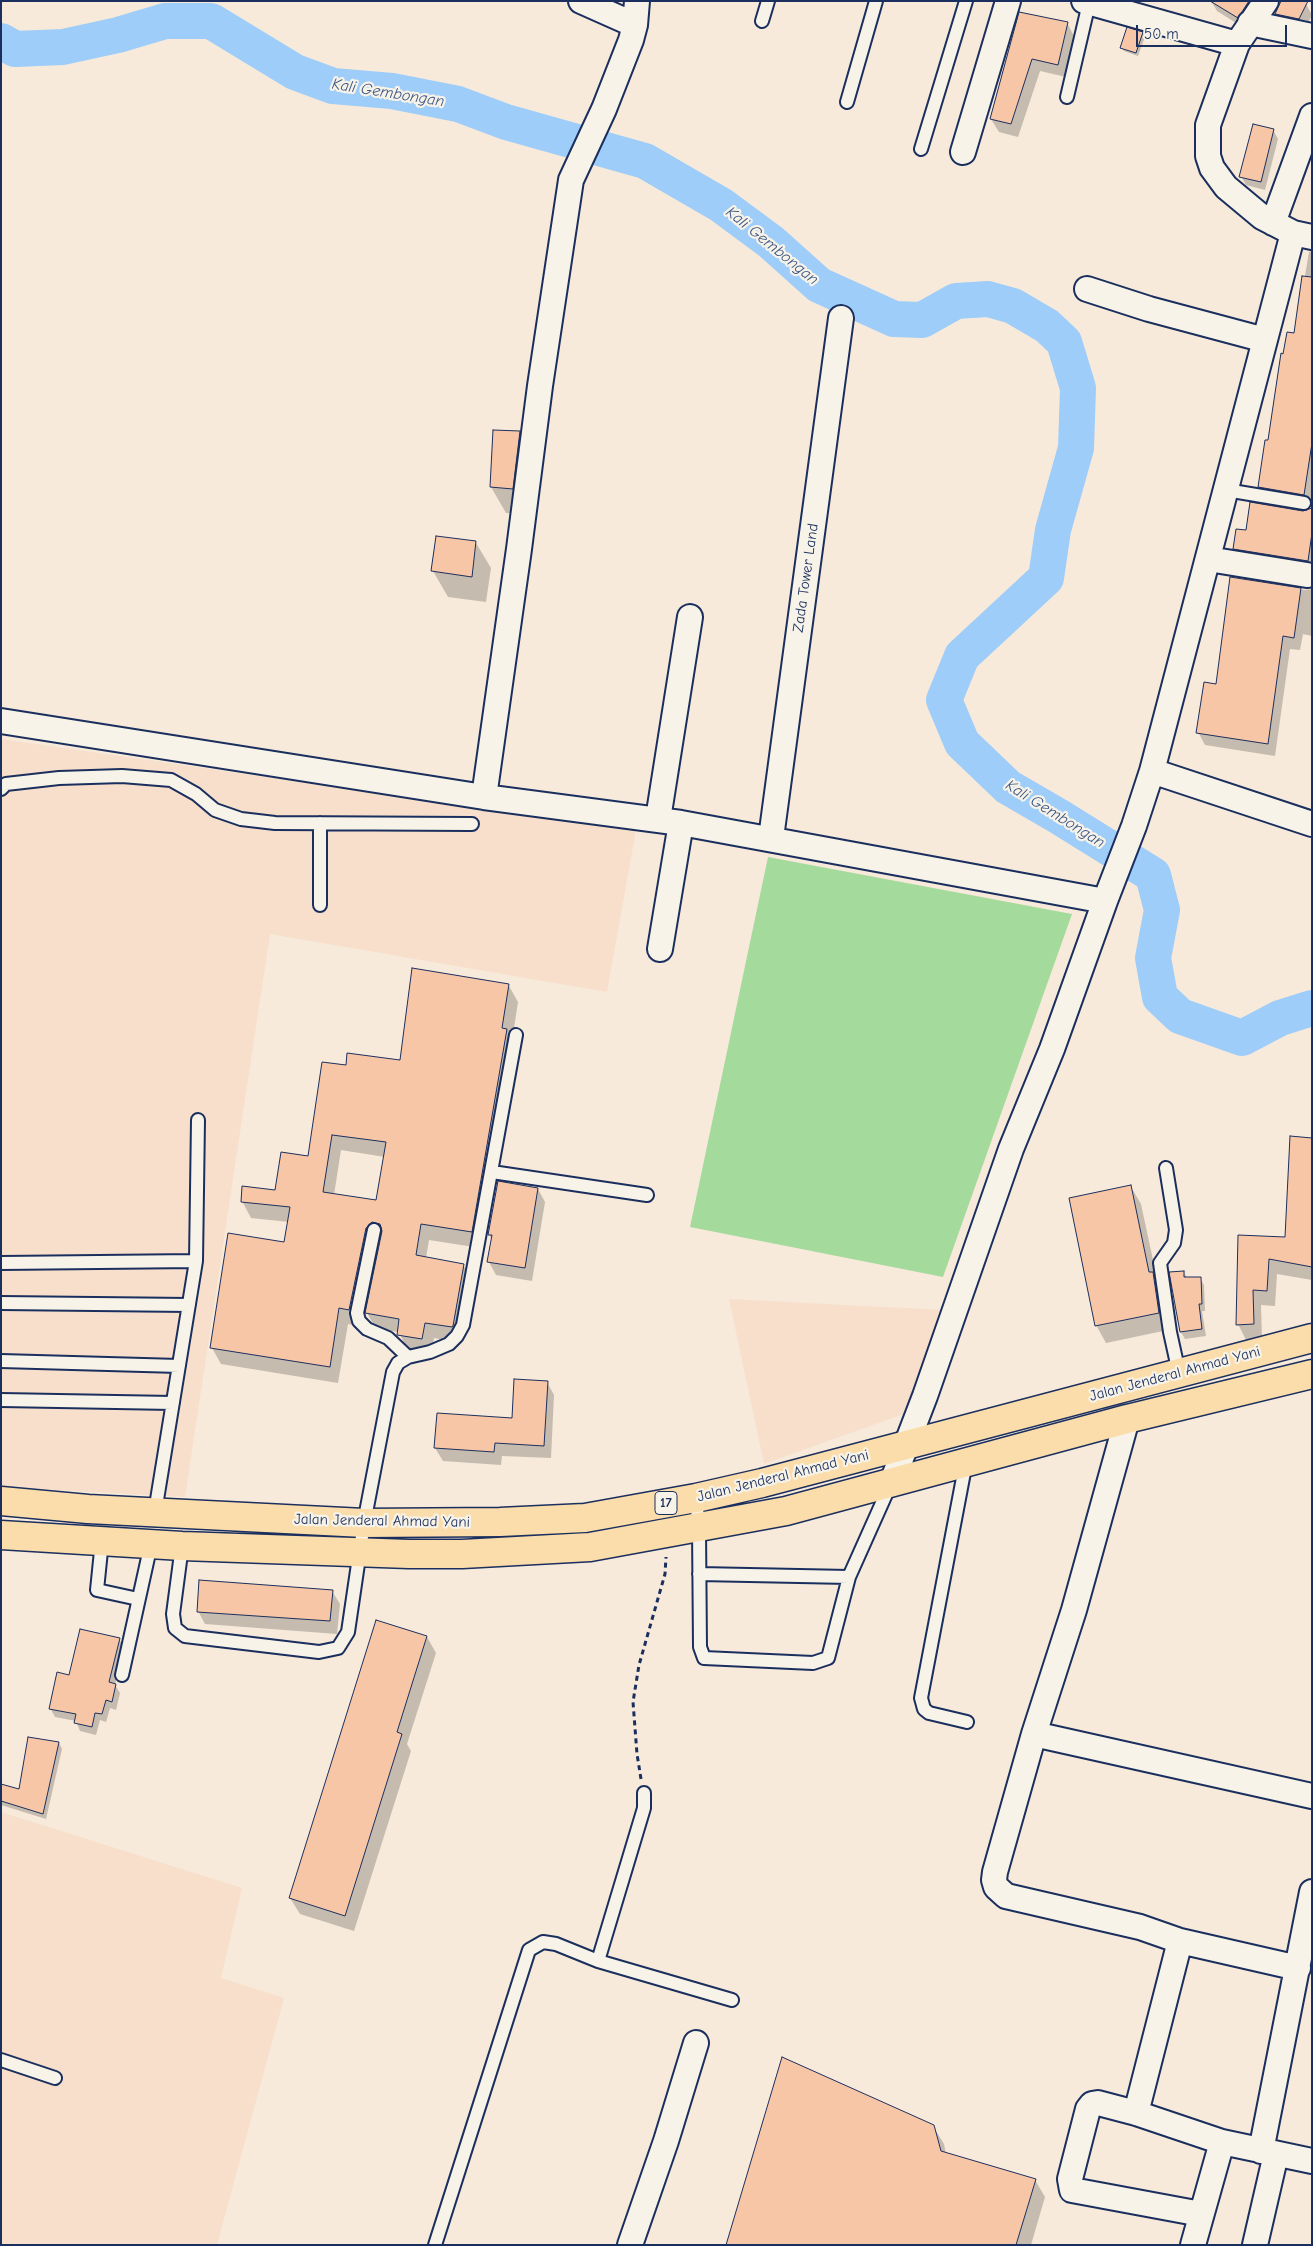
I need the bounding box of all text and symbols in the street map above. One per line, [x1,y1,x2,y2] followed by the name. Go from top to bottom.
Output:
[1138,15,1289,47] scale bar
[1144,25,1179,43] text: 50 m
[330,75,446,111] water label: Kali Gembongan
[722,203,822,289] water label: Kali Gembongan
[789,522,823,634] street label: Zada Tower Land
[1002,776,1108,852] water label: Kali Gembongan
[1088,1343,1262,1405] street label: Jalan Jenderal Ahmad Yani
[695,1446,871,1506] street label: Jalan Jenderal Ahmad Yani
[655,1492,677,1515] road number: 17
[294,1510,470,1532] street label: Jalan Jenderal Ahmad Yani

